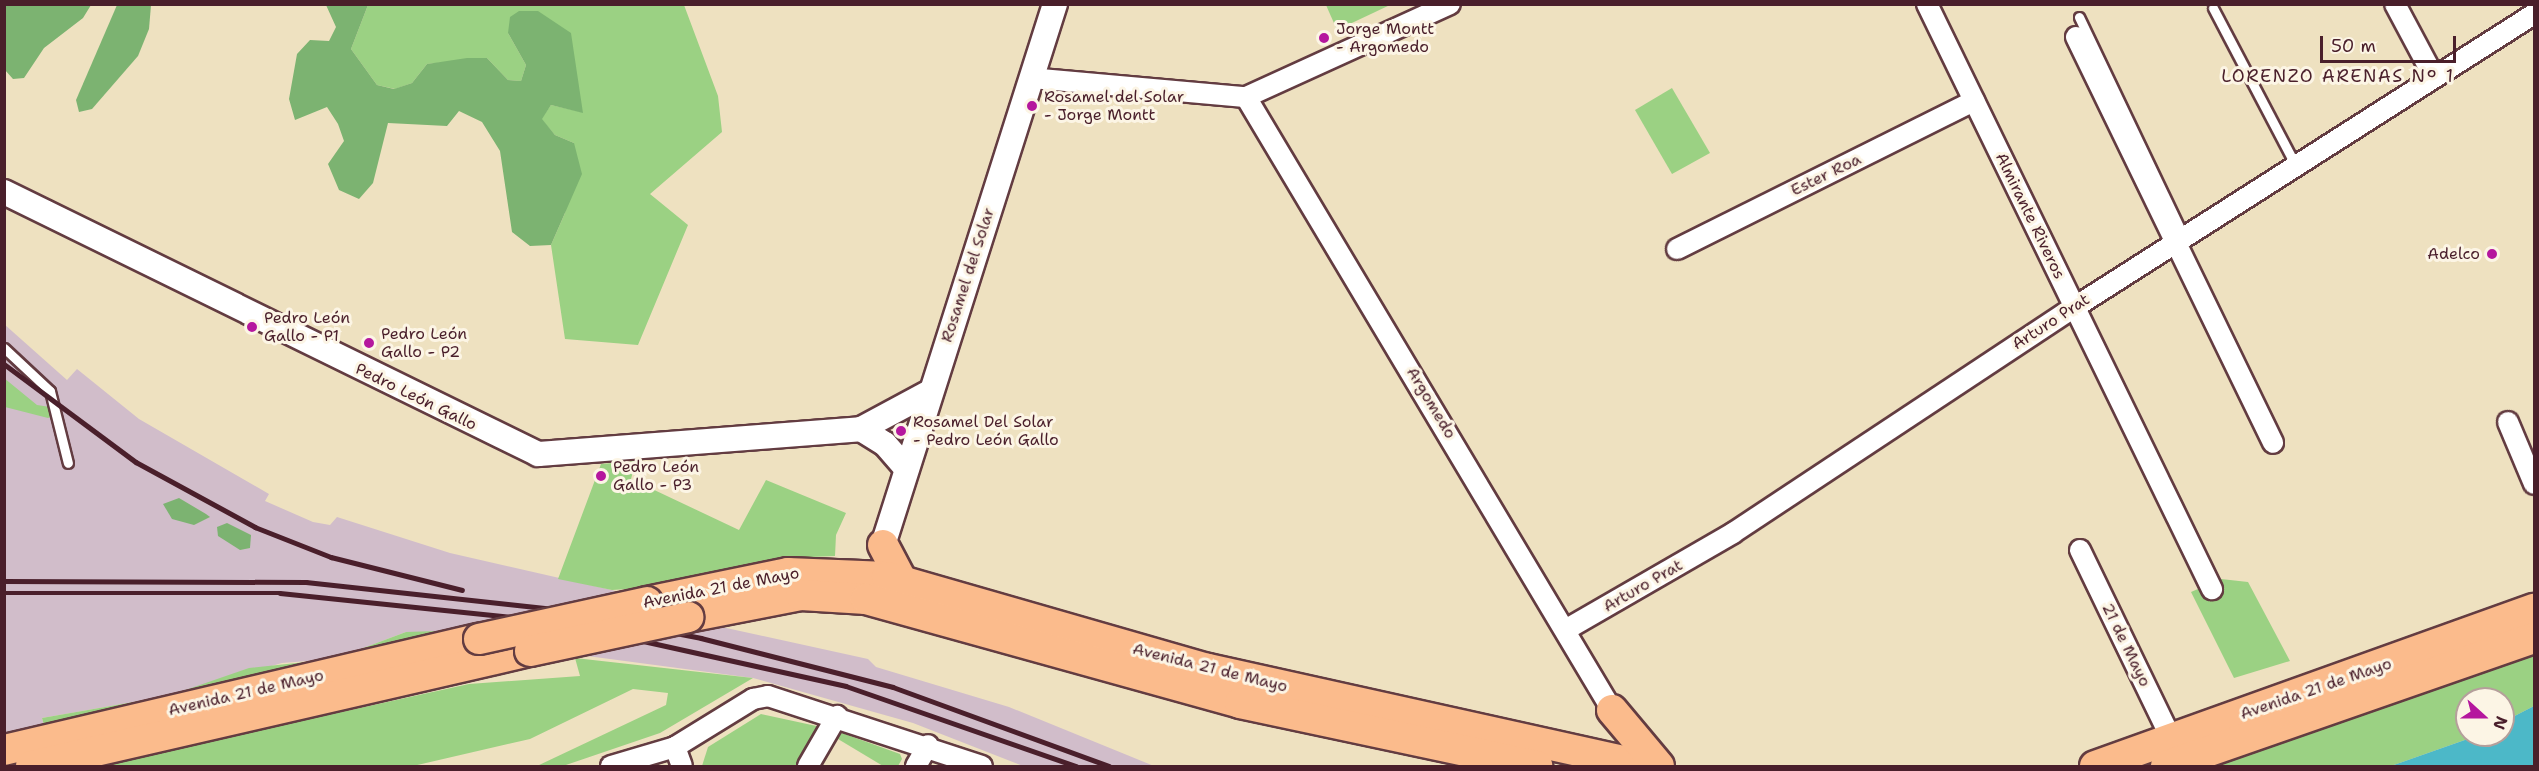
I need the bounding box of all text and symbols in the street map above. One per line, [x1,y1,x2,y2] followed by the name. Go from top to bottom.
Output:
[1336,19,1434,57] place label: Jorge Montt - Argomedo
[2323,24,2460,62] scale bar
[1317,31,1331,45] marker: Jorge Montt - Argomedo
[2331,34,2376,58] text: 50 m
[2221,65,2455,87] district label: LORENZO ARENAS N° 1
[1044,87,1184,125] place label: Rosamel del Solar - Jorge Montt
[1025,99,1039,113] marker: Rosamel del Solar - Jorge Montt
[1788,150,1864,200] street label: Ester Roa
[1991,150,2069,282] street label: Almirante Riveros
[937,205,999,345] street label: Rosamel del Solar
[2427,244,2480,264] place label: Adelco
[2485,247,2499,261] marker: Adelco
[2009,290,2093,354] street label: Arturo Prat
[264,308,350,346] place label: Pedro León Gallo - P1
[245,320,259,334] marker: Pedro León Gallo - P1
[381,324,467,362] place label: Pedro León Gallo - P2
[362,336,376,350] marker: Pedro León Gallo - P2
[352,359,480,435] street label: Pedro León Gallo
[1402,364,1460,442] street label: Argomedo
[913,412,1059,450] place label: Rosamel Del Solar - Pedro León Gallo
[894,424,908,438] marker: Rosamel Del Solar - Pedro León Gallo
[613,457,699,495] place label: Pedro León Gallo - P3
[594,469,608,483] marker: Pedro León Gallo - P3
[1600,556,1686,616] street label: Arturo Prat
[641,563,801,613] street label: Avenida 21 de Mayo
[2097,600,2155,690] street label: 21 de Mayo
[1131,639,1289,697] street label: Avenida 21 de Mayo
[2238,654,2394,724] street label: Avenida 21 de Mayo
[166,666,326,720] street label: Avenida 21 de Mayo
[2455,687,2515,747] north arrow
[2488,713,2512,733] text: N

